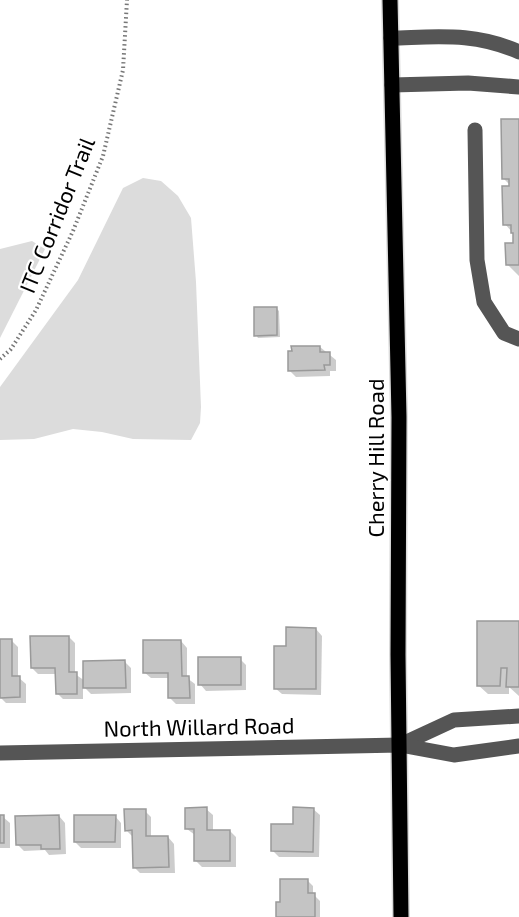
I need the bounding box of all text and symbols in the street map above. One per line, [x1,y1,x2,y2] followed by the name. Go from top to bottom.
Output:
[13,133,99,296] street label: ITC Corridor Trail
[362,378,388,538] street label: Cherry Hill Road
[103,711,295,741] street label: North Willard Road

